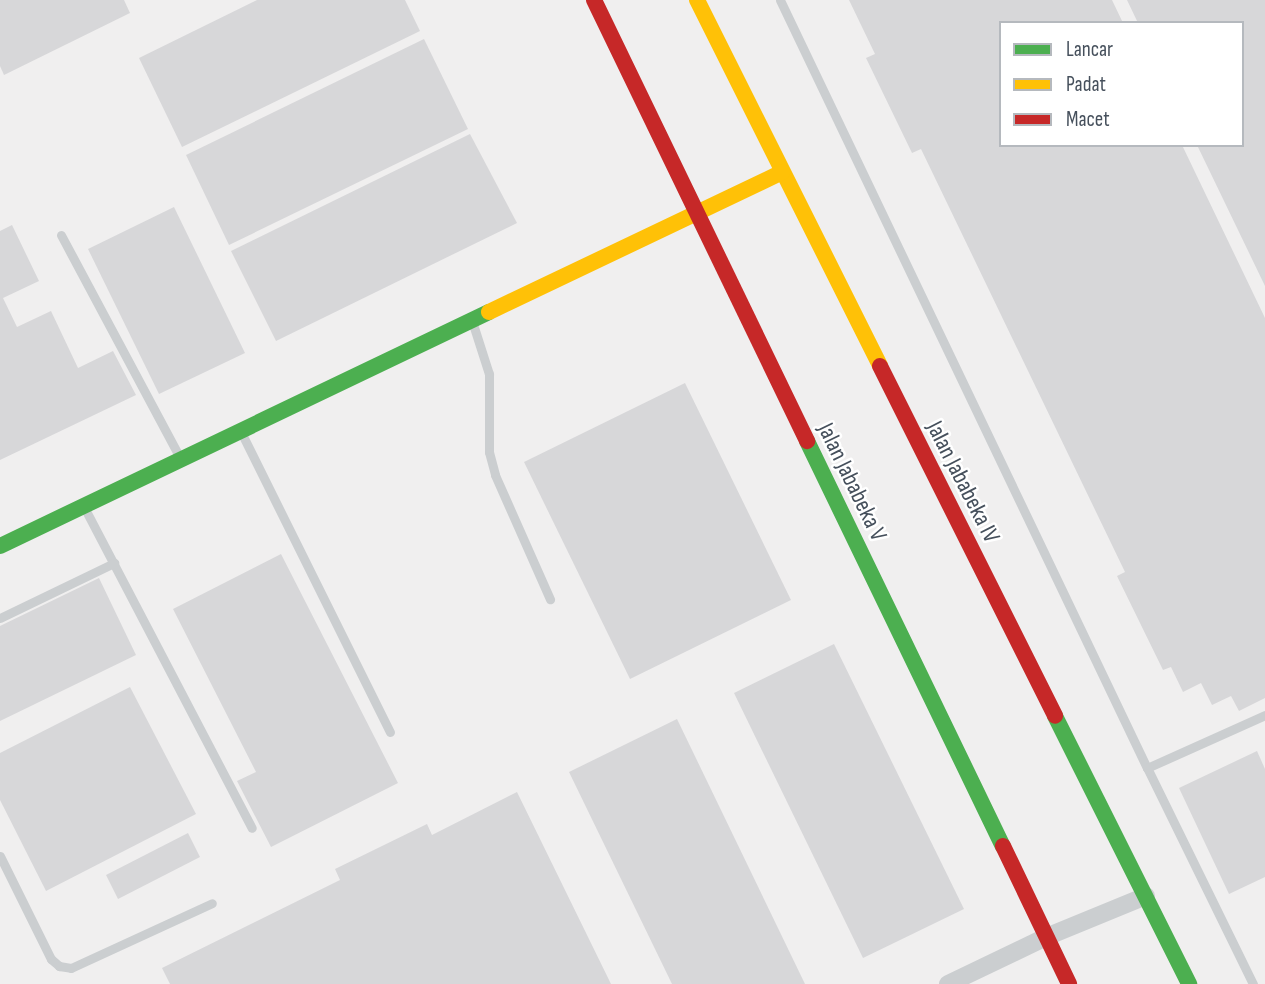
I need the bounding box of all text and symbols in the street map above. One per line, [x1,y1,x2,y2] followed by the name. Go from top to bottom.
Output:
[999,21,1244,147] legend
[1066,37,1113,62] text: Lancar
[1066,72,1106,97] text: Padat
[1066,107,1110,132] text: Macet
[920,416,1006,548] street label: Jalan Jababeka IV
[811,418,893,546] street label: Jalan Jababeka V

